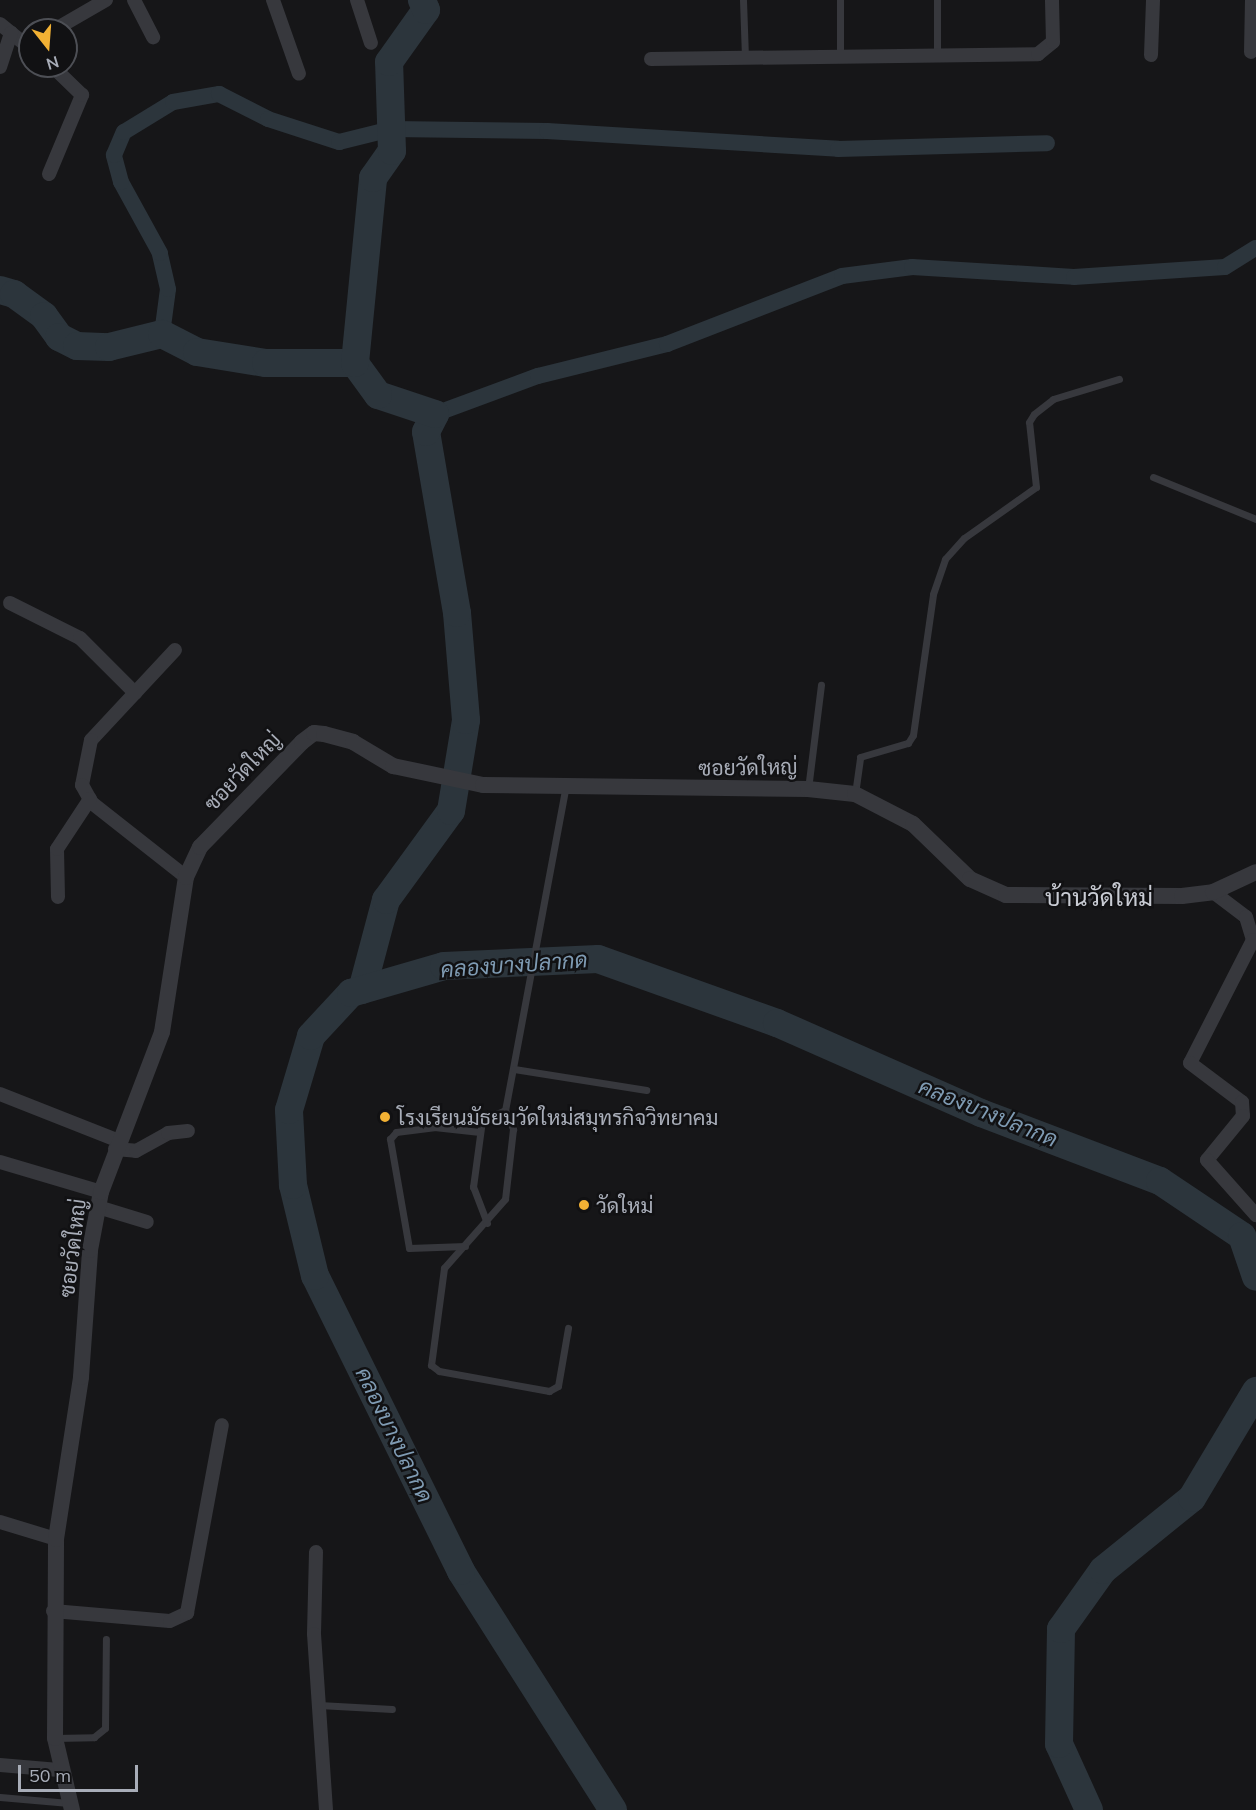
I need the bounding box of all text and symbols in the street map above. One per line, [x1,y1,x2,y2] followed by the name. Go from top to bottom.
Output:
[18,18,78,78] north arrow
[44,52,61,75] text: N
[198,727,286,815] street label: ซอยวัดใหญ่
[698,754,798,780] street label: ซอยวัดใหญ่
[1045,884,1153,912] district label: บ้านวัดใหม่
[440,947,588,983] water label: คลองบางปลากด
[915,1073,1061,1153] water label: คลองบางปลากด
[397,1104,718,1130] place label: โรงเรียนมัธยมวัดใหม่สมุทรกิจวิทยาคม
[378,1110,392,1124] marker: โรงเรียนมัธยมวัดใหม่สมุทรกิจวิทยาคม
[596,1192,653,1218] place label: วัดใหม่
[53,1197,91,1299] street label: ซอยวัดใหญ่
[577,1198,591,1212] marker: วัดใหม่
[350,1363,438,1507] water label: คลองบางปลากด
[21,1753,141,1791] scale bar
[29,1764,71,1787] text: 50 m

